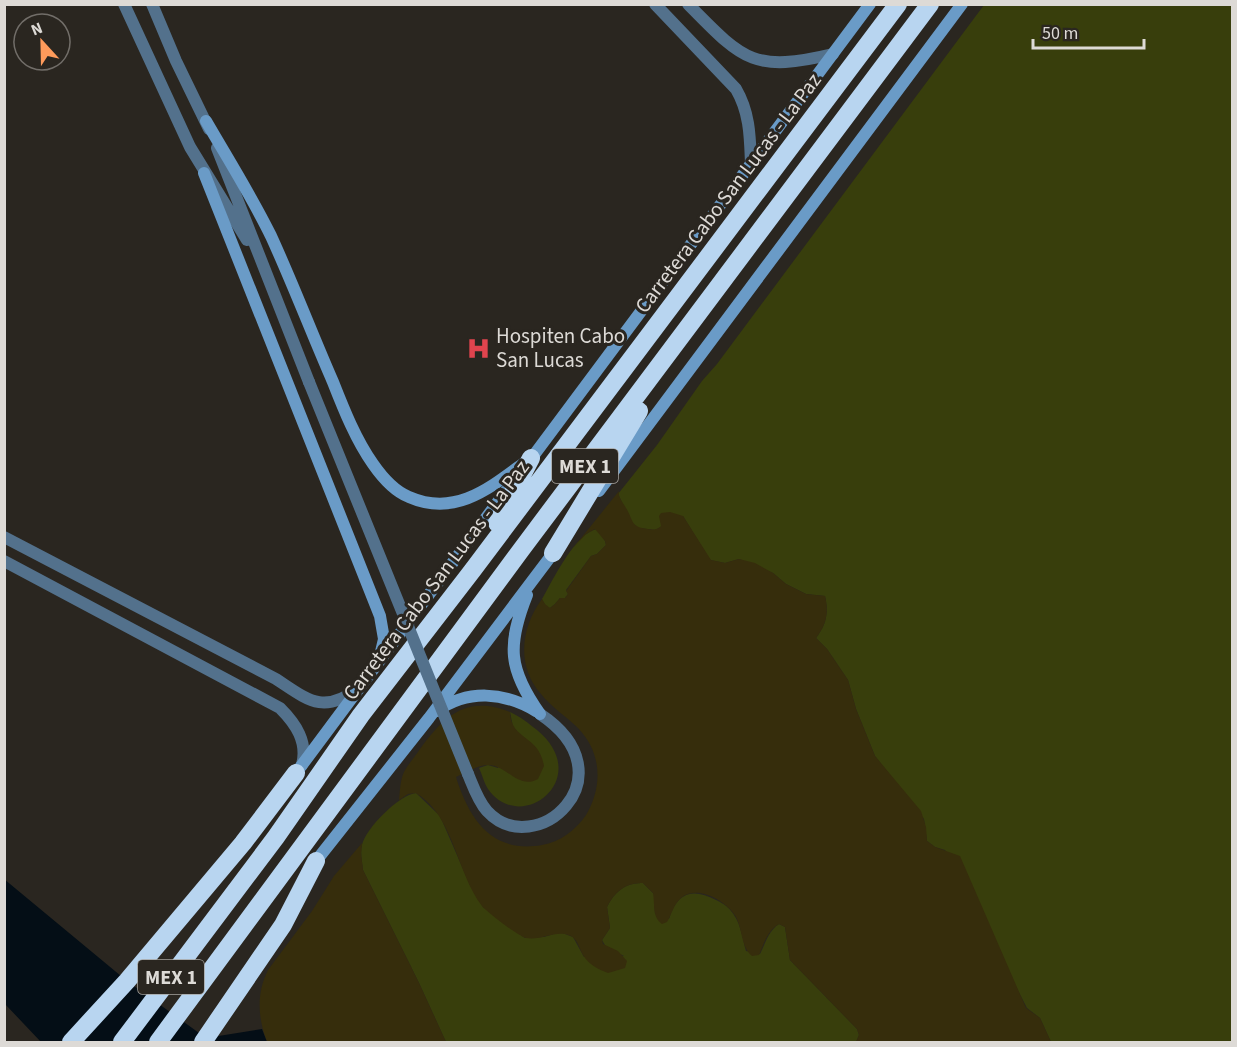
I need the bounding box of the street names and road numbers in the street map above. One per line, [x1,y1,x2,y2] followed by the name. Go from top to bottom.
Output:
[628,67,828,319] street label: Carretera Cabo San Lucas - La Paz
[552,449,618,483] road number: MEX 1
[336,454,536,706] street label: Carretera Cabo San Lucas - La Paz
[138,960,204,994] road number: MEX 1

